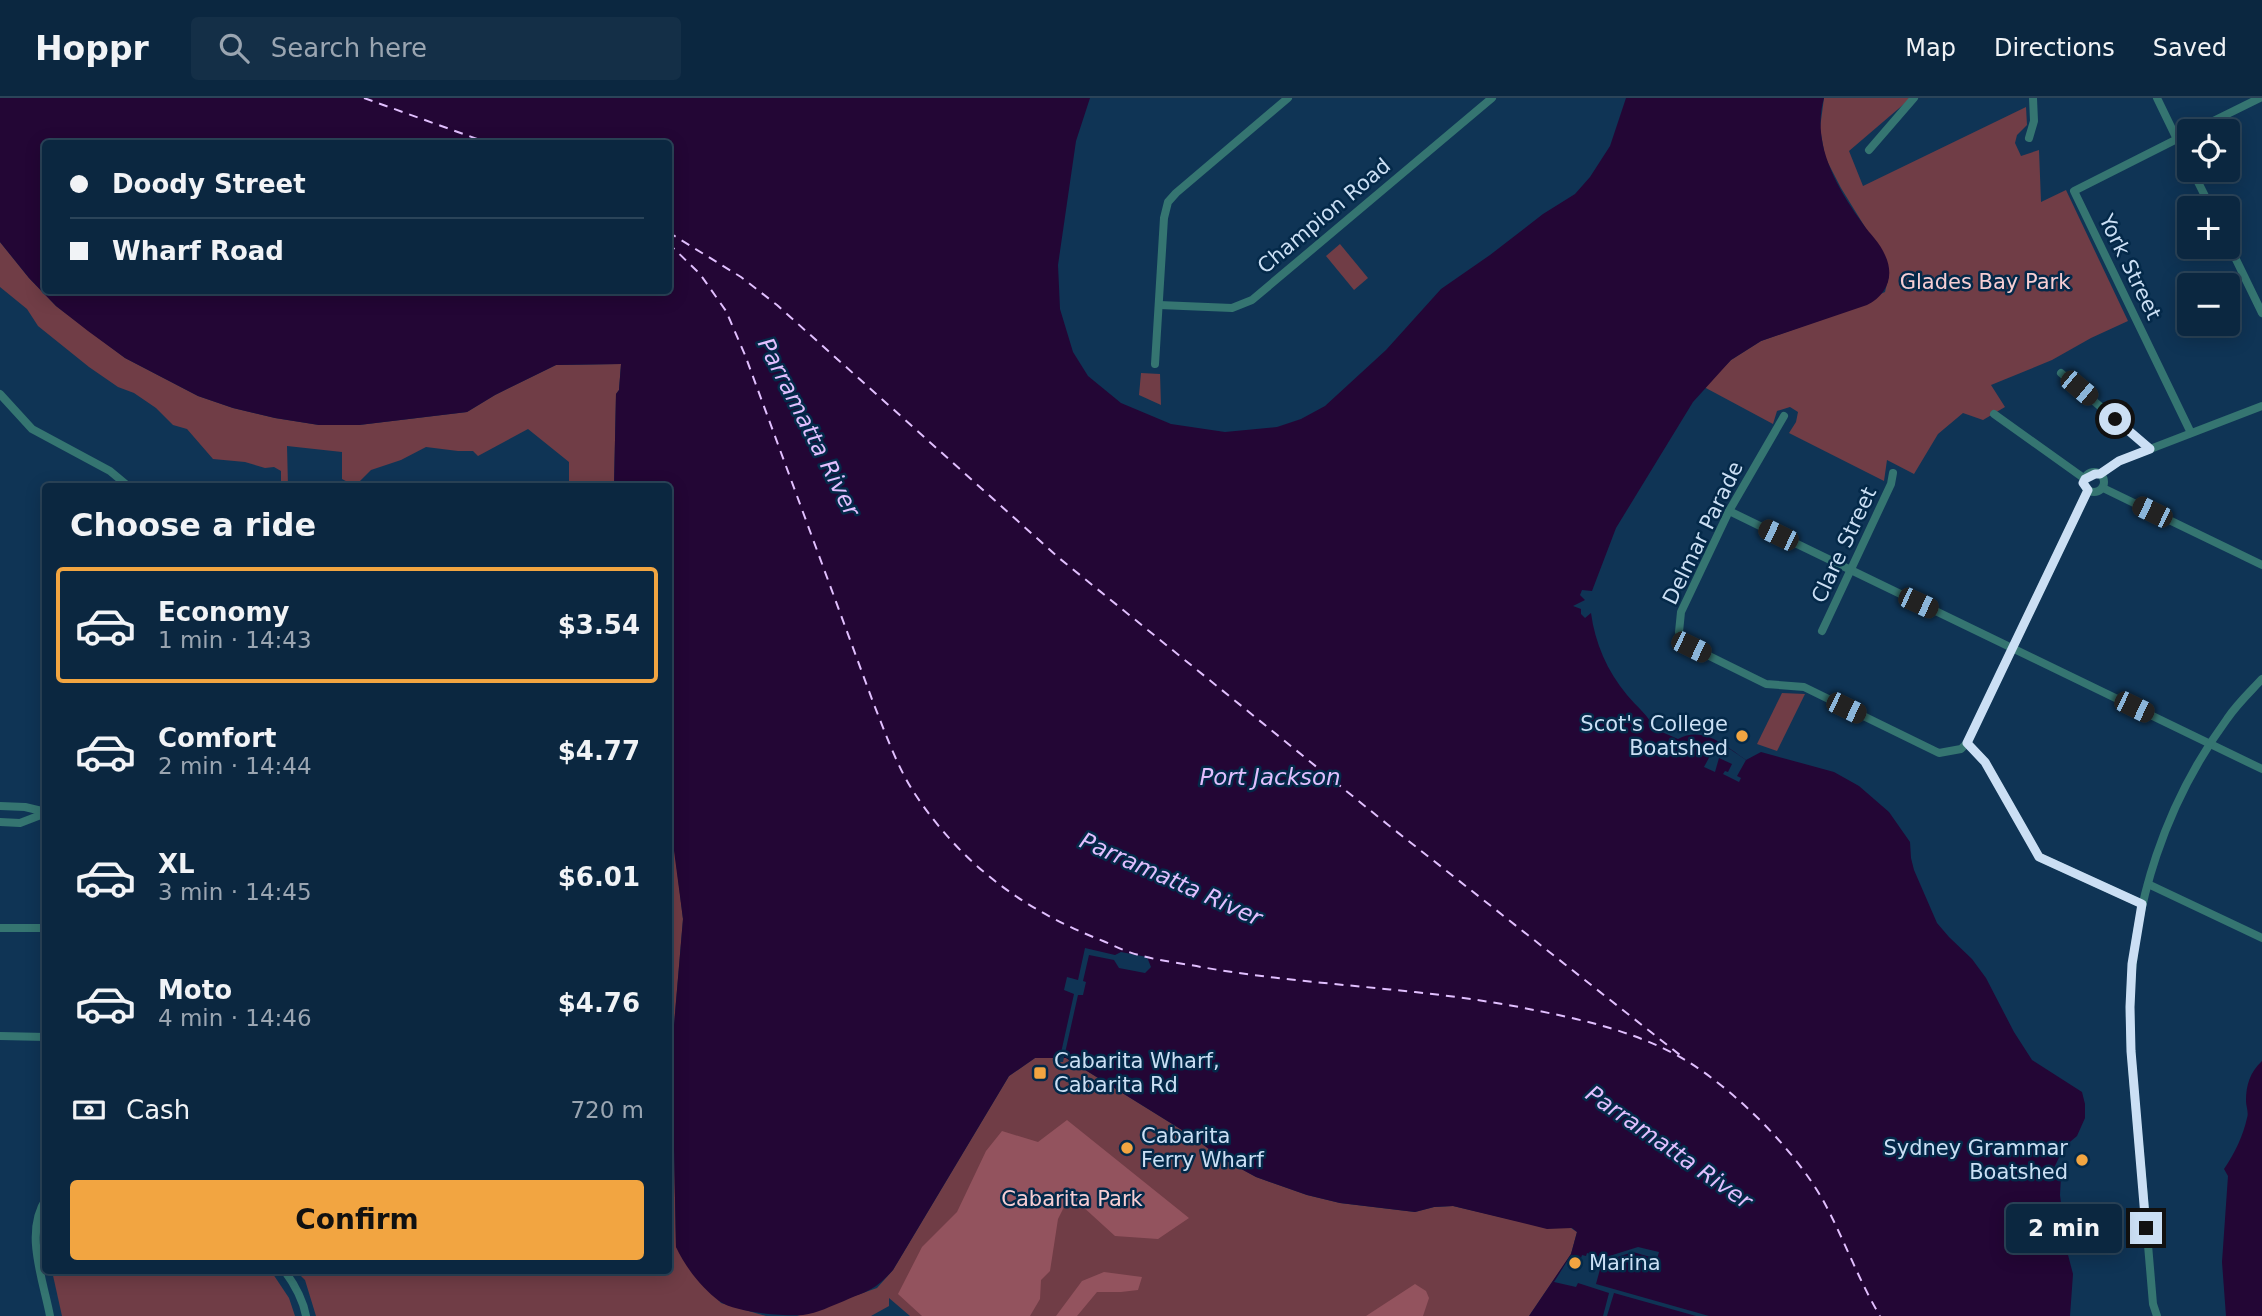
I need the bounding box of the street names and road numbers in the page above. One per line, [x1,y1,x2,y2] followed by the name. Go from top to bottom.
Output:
[1253,153,1395,279] street label: Champion Road
[2094,210,2166,324] street label: York Street
[1658,458,1748,608] street label: Delmar Parade
[1807,483,1881,607] street label: Clare Street

